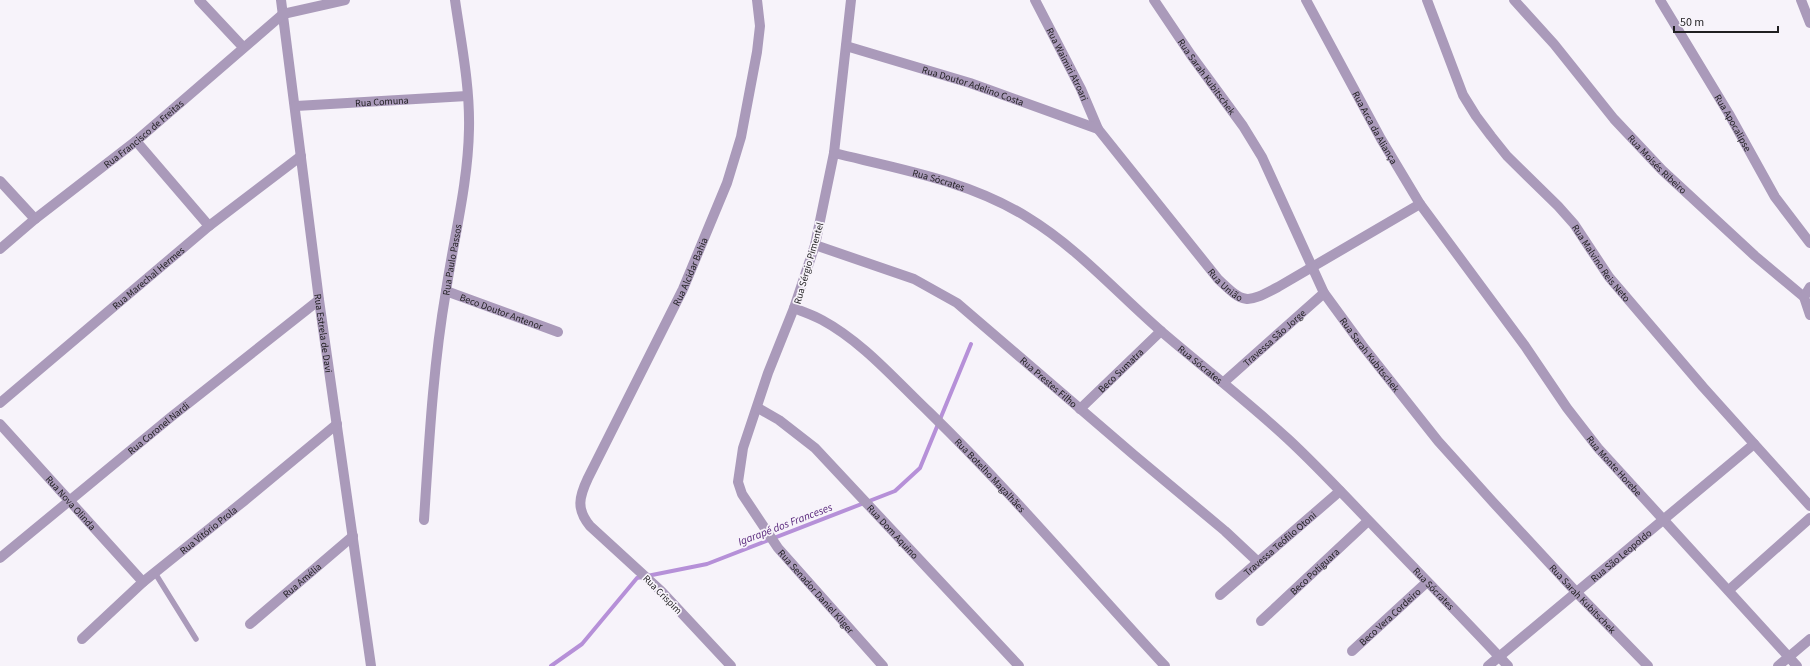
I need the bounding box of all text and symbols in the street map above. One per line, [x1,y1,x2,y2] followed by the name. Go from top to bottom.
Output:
[1674,8,1778,34] scale bar
[1680,14,1704,31] text: 50 m
[1042,25,1091,103] street label: Rua Waimiri Atroari
[1174,36,1238,118] street label: Rua Sarah Kubitschek
[920,63,1026,110] street label: Rua Doutor Adelino Costa
[1348,89,1400,167] street label: Rua Arca da Aliança
[1711,92,1754,154] street label: Rua Apocalipse
[355,93,409,111] street label: Rua Comuna
[101,97,187,172] street label: Rua Francisco de Freitas
[1624,132,1689,197] street label: Rua Moisés Ribeiro
[911,166,967,195] street label: Rua Sócrates
[791,220,827,306] street label: Rua Sérgio Pimentel
[1568,222,1633,305] street label: Rua Malvino Reis Neto
[439,223,466,297] street label: Rua Paulo Passos
[670,235,712,308] street label: Rua Alcidar Bahia
[109,244,188,313] street label: Rua Marechal Hermes
[1204,266,1245,305] street label: Rua União
[458,291,545,334] street label: Beco Doutor Antenor
[310,293,335,374] street label: Rua Estrela de Davi
[1240,307,1309,370] street label: Travessa São Jorge
[1336,315,1403,395] street label: Rua Sarah Kubitschek
[1175,342,1225,388] street label: Rua Sócrates
[1095,346,1147,396] street label: Beco Sumatra
[1017,354,1080,411] street label: Rua Prestes Filho
[125,399,193,458] street label: Rua Coronel Nardi
[1583,433,1645,500] street label: Rua Monte Horebe
[951,435,1028,516] street label: Rua Botelho Magalhães
[42,473,99,534] street label: Rua Nova Olinda
[736,499,835,549] water label: Igarapé dos Franceses
[863,502,921,562] street label: Rua Dom Aquino
[177,503,240,558] street label: Rua Vitório Prola
[1241,509,1320,579] street label: Travessa Teófilo Otoni
[1588,526,1655,586] street label: Rua São Leopoldo
[1287,545,1343,599] street label: Beco Potiguara
[774,547,857,637] street label: Rua Senador Daniel Kliger
[280,560,325,601] street label: Rua Amélia
[1546,561,1619,637] street label: Rua Sarah Kubitschek
[1409,565,1457,613] street label: Rua Sócrates
[640,572,685,617] street label: Rua Crispim
[1356,585,1424,649] street label: Beco Vera Cordeiro

